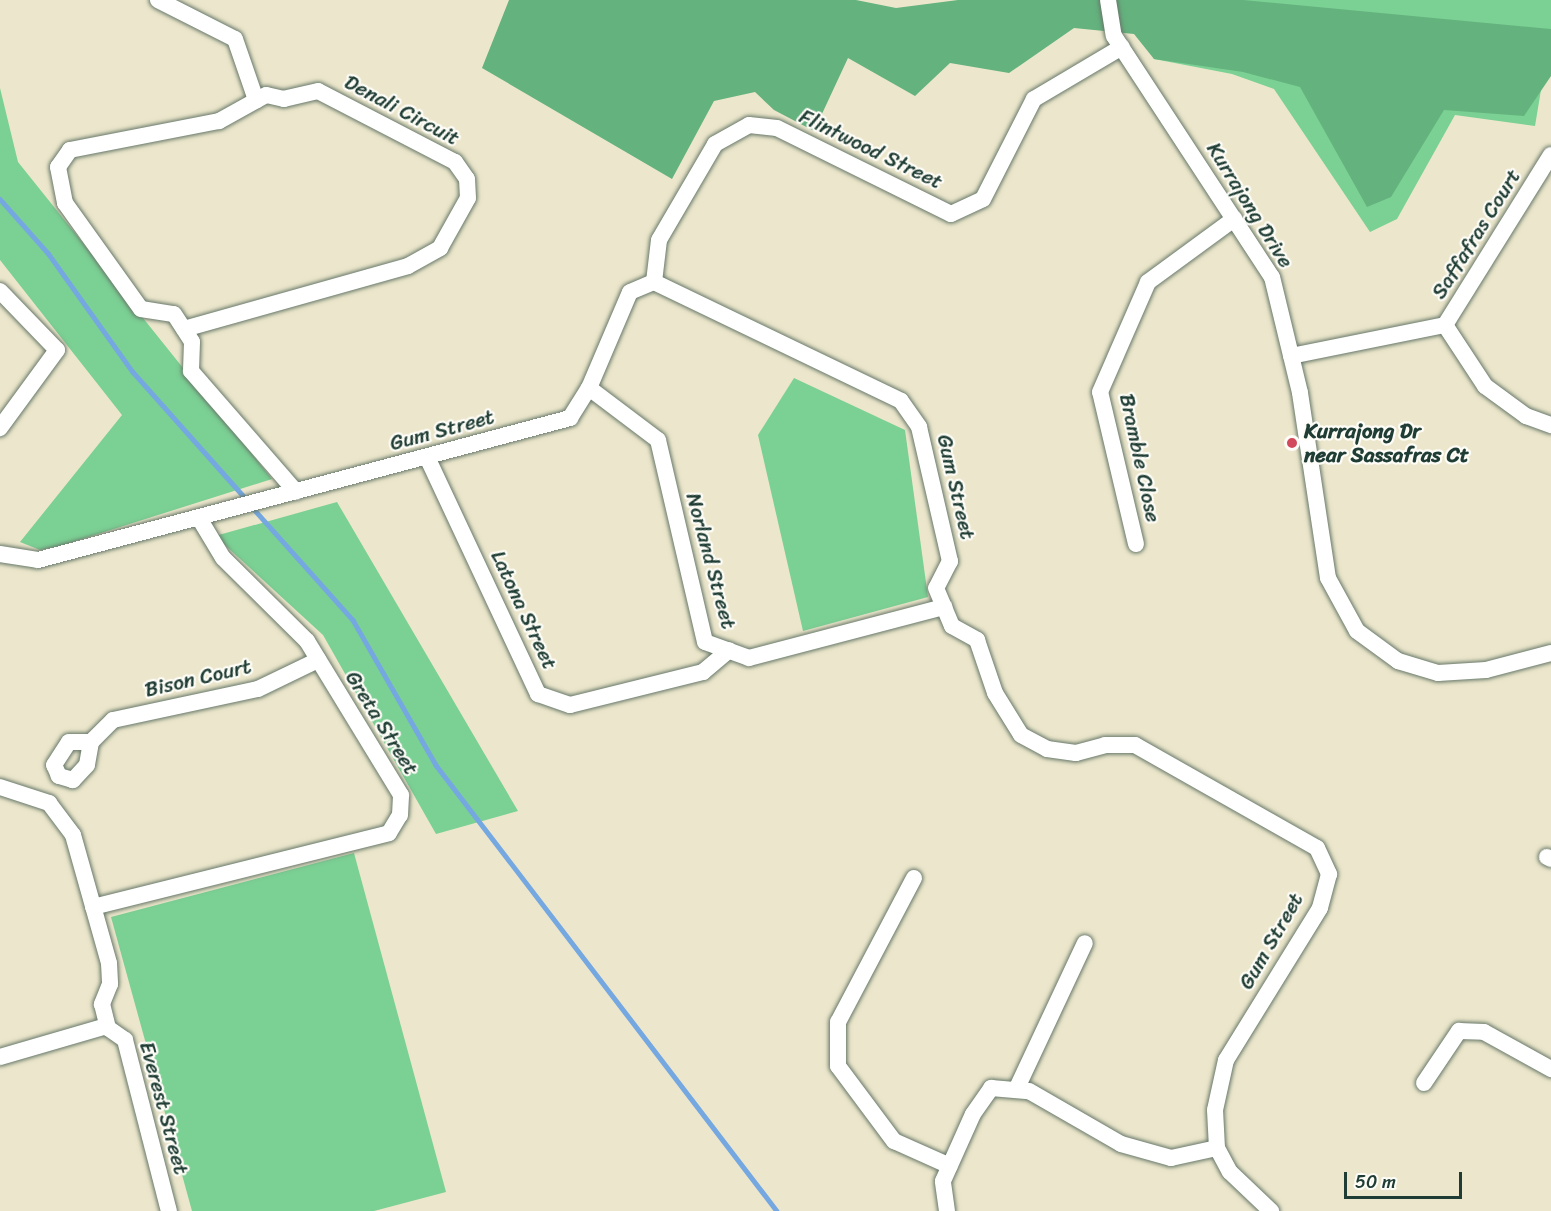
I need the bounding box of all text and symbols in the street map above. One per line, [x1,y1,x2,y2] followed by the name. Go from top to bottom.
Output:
[340,69,464,151] street label: Denali Circuit
[795,103,947,195] street label: Flintwood Street
[1201,138,1299,272] street label: Kurrajong Drive
[1426,164,1526,304] street label: Saffafras Court
[1114,391,1166,525] street label: Bramble Close
[387,404,497,456] street label: Gum Street
[1304,418,1470,468] place label: Kurrajong Dr near Sassafras Ct
[932,432,980,542] street label: Gum Street
[1285,436,1299,450] marker: Kurrajong Dr near Sassafras Ct
[681,490,741,632] street label: Norland Street
[485,546,563,674] street label: Latona Street
[142,653,254,703] street label: Bison Court
[340,666,424,780] street label: Greta Street
[1233,888,1309,994] street label: Gum Street
[134,1039,194,1177] street label: Everest Street
[1347,1160,1466,1198] scale bar
[1355,1166,1396,1198] text: 50 m

